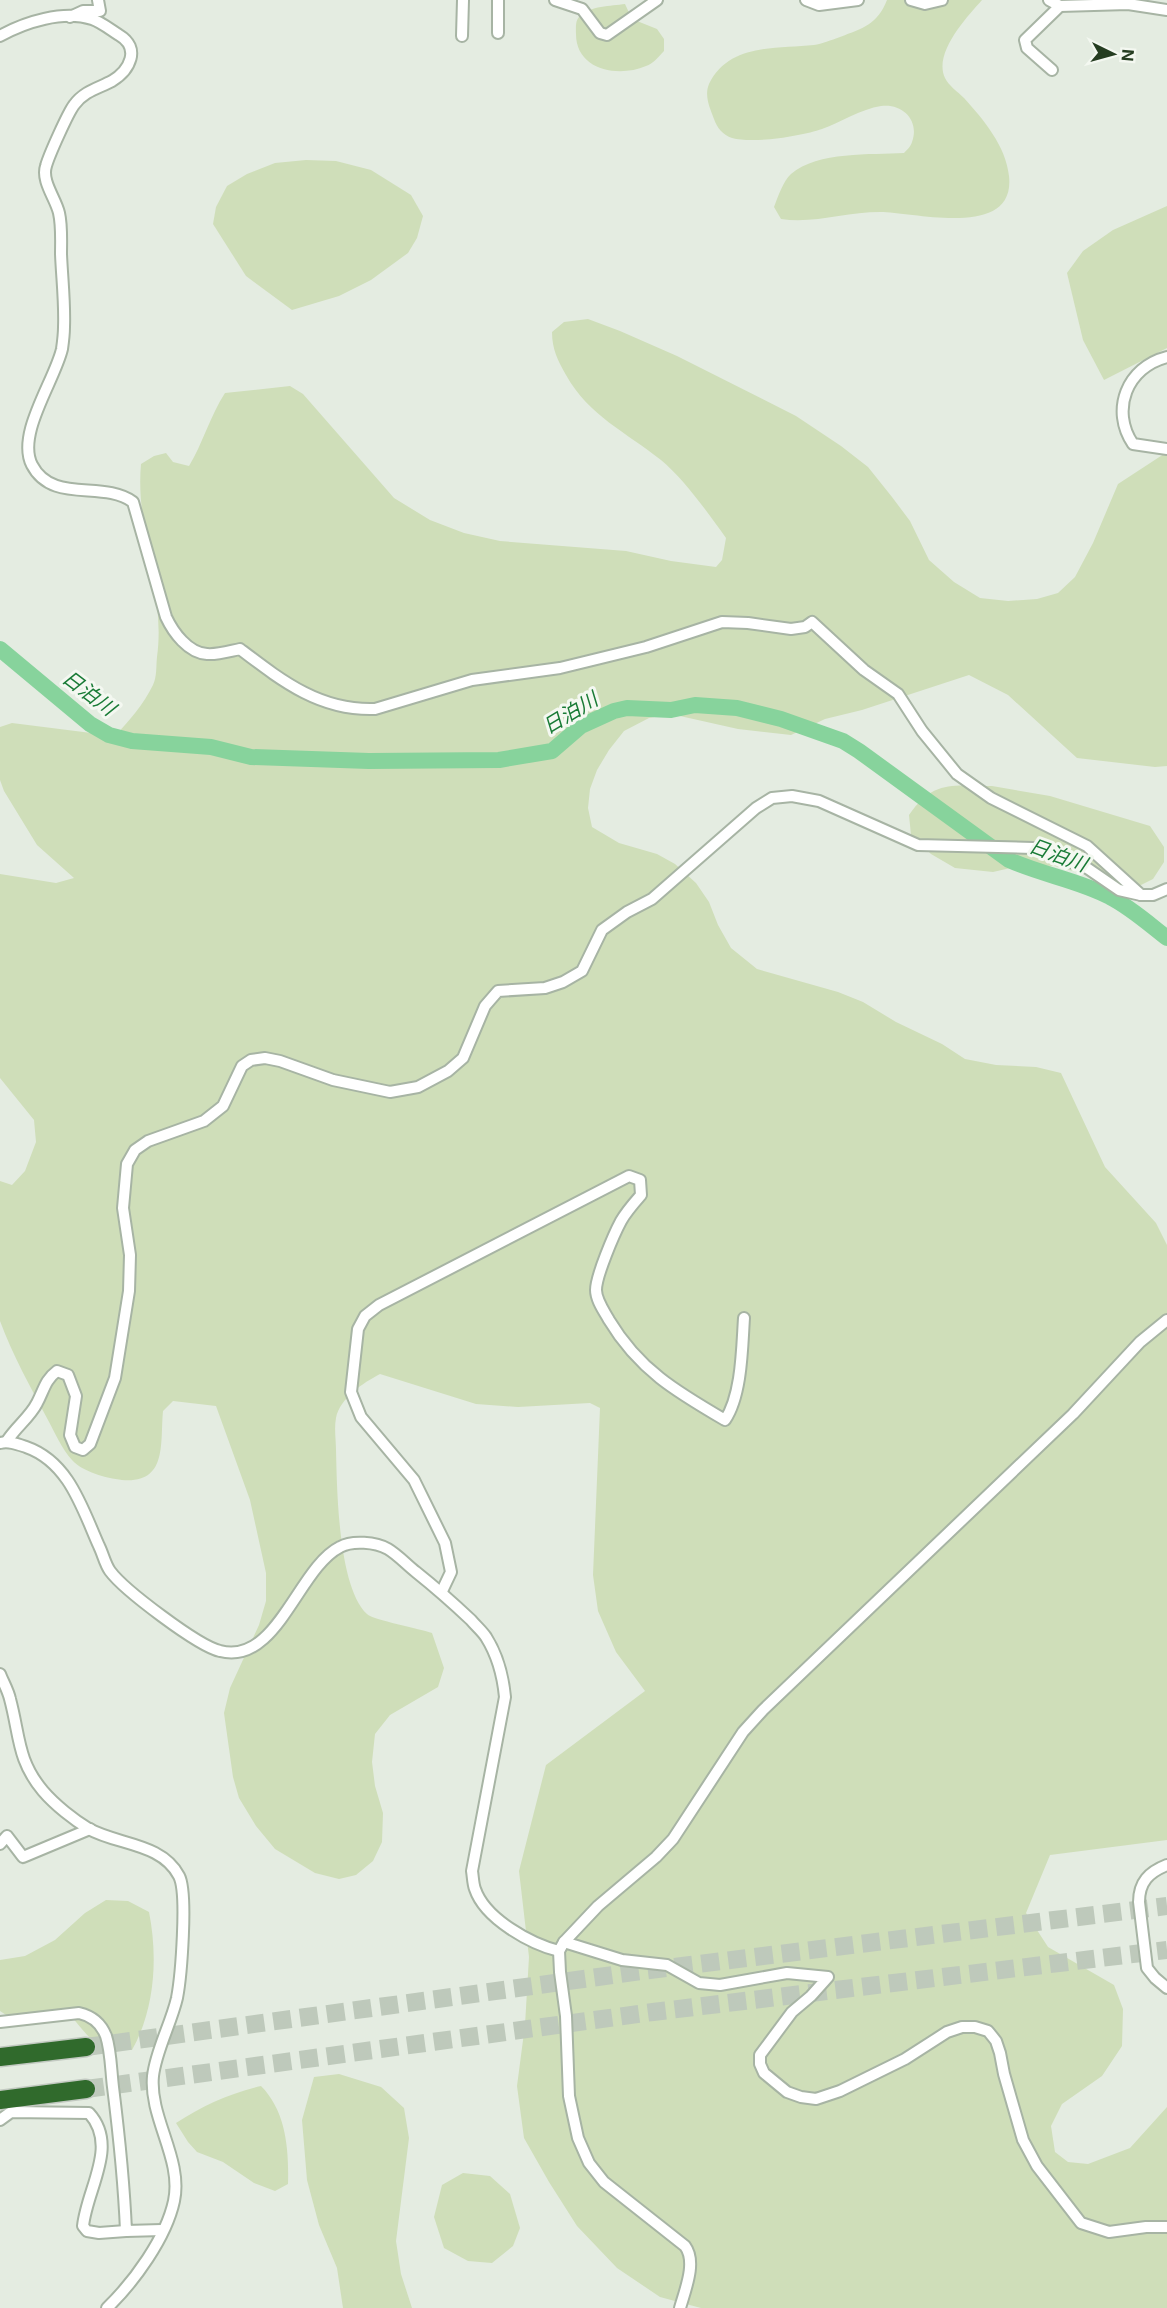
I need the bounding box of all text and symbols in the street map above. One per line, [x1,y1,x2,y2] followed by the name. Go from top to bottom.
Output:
[1083,24,1143,84] north arrow
[1117,48,1138,62] text: N
[58,665,122,722] water label: 日泊川
[538,686,604,739] water label: 日泊川
[1026,833,1092,877] water label: 日泊川

